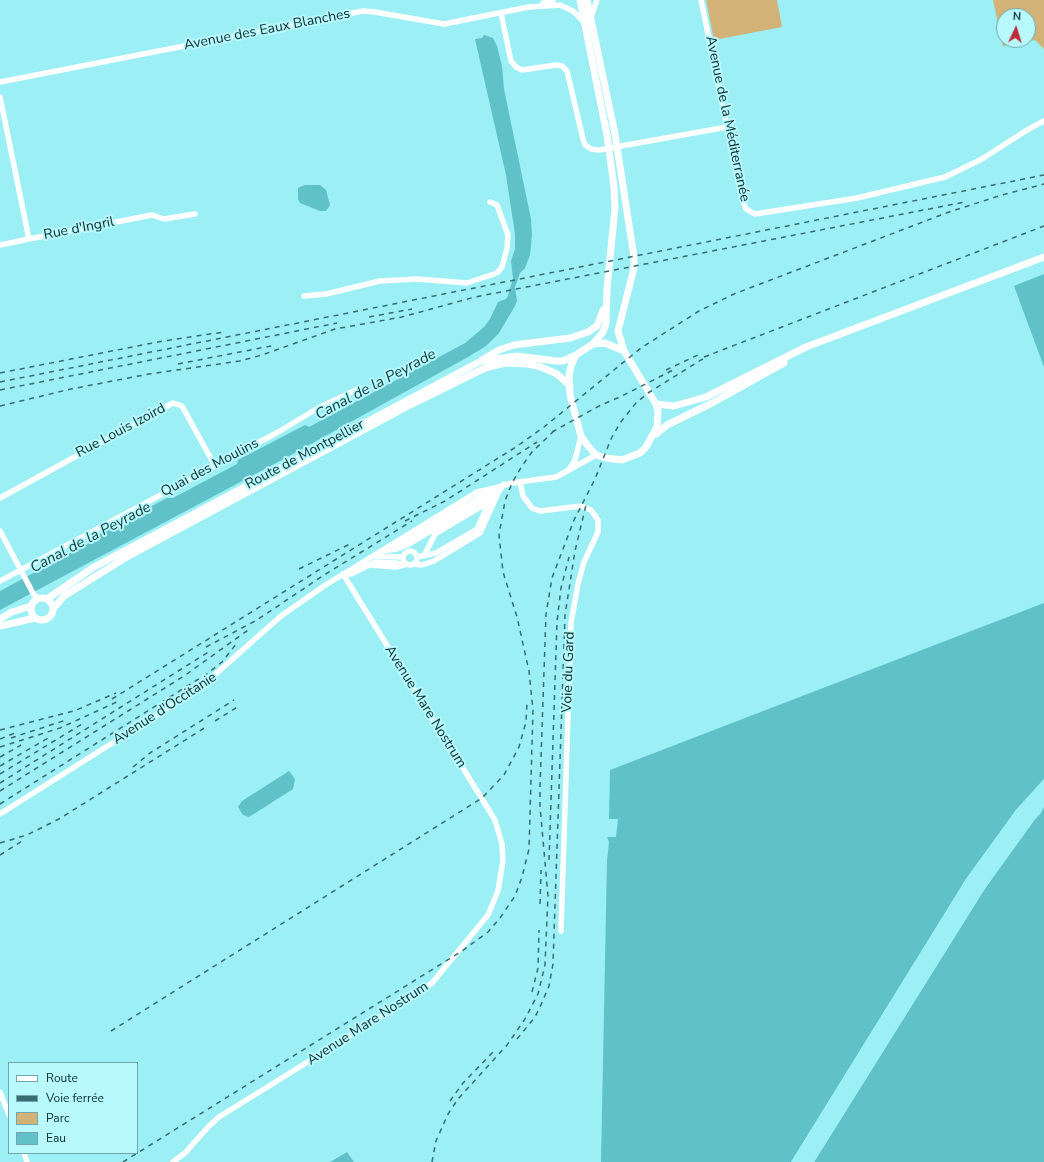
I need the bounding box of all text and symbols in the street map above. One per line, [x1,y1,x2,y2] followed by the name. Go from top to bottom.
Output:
[182,6,352,54] street label: Avenue des Eaux Blanches
[996,8,1036,48] north arrow
[1012,9,1021,24] text: N
[701,35,753,203] street label: Avenue de la Méditerranée
[42,214,116,244] street label: Rue d'Ingril
[313,346,439,424] water label: Canal de la Peyrade
[73,400,169,462] street label: Rue Louis Izoird
[243,417,367,493] street label: Route de Montpellier
[158,435,262,501] street label: Quai des Moulins
[28,499,154,577] water label: Canal de la Peyrade
[559,631,579,713] street label: Voie du Gard
[380,643,470,771] street label: Avenue Mare Nostrum
[110,669,220,749] street label: Avenue d'Occitanie
[304,979,432,1069] street label: Avenue Mare Nostrum
[8,1062,138,1154] legend
[46,1070,78,1086] text: Route
[46,1090,104,1106] text: Voie ferrée
[46,1110,69,1126] text: Parc
[46,1130,66,1146] text: Eau

